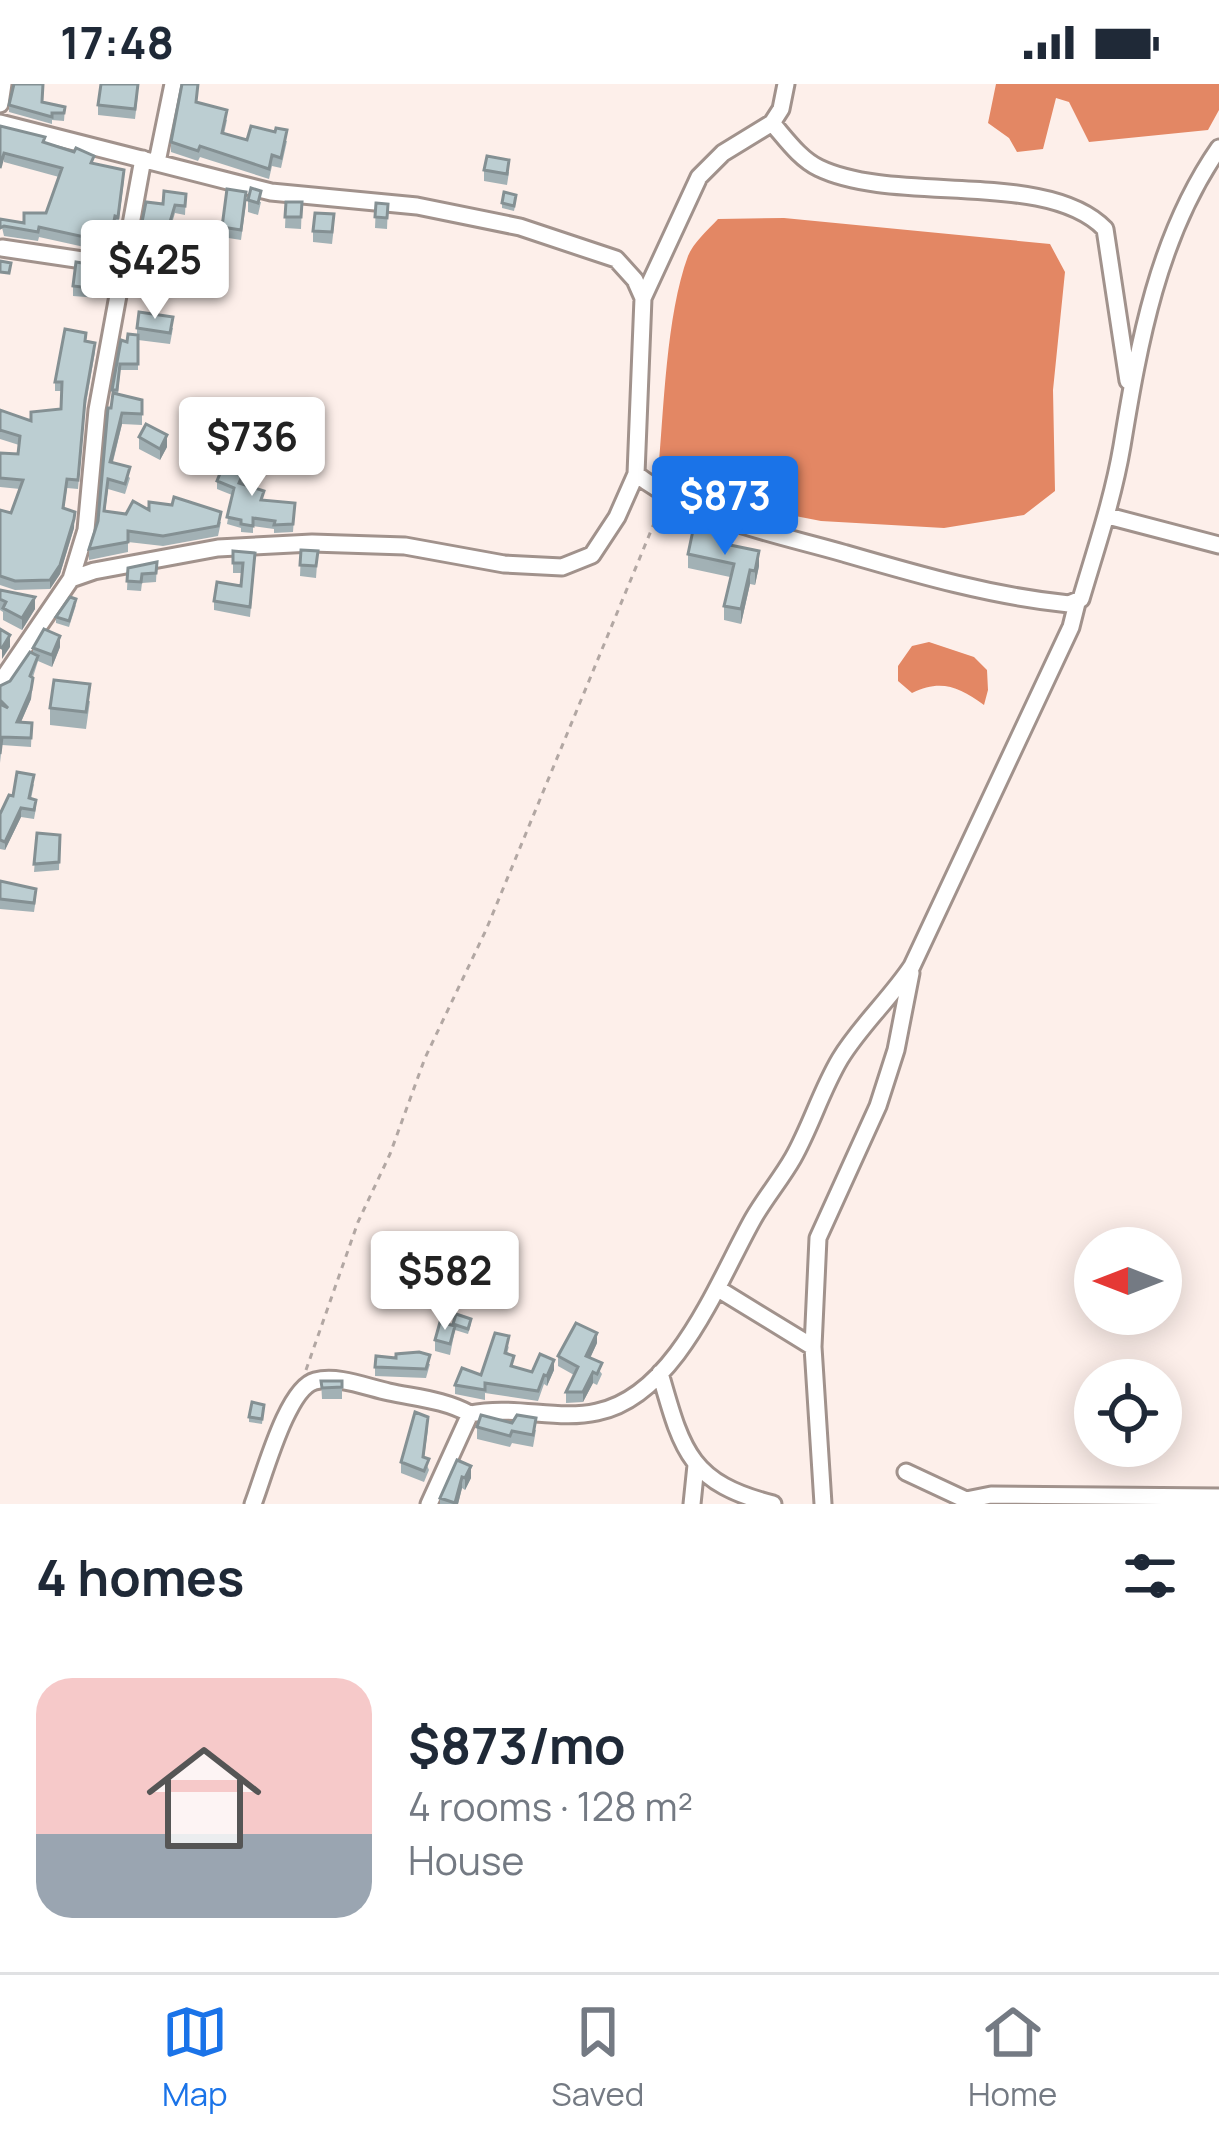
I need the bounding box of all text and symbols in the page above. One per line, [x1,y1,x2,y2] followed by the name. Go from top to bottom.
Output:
[60,11,174,73] text: 17:48
[84,220,226,322] pin: $425
[108,232,202,286] text: $425
[181,397,323,499] pin: $736
[206,409,298,463] text: $736
[654,456,796,558] pin: $873
[679,468,771,522] text: $873
[1074,1227,1182,1335] north arrow
[1074,1227,1182,1467] map controls
[374,1231,516,1333] pin: $582
[398,1243,492,1297] text: $582
[1074,1359,1182,1467] button: locate
[36,1542,244,1611] text: 4 homes
[1117,1543,1183,1609] icon: filters
[408,1710,626,1779] text: $873/mo
[132,1726,276,1870] icon: home
[408,1779,693,1833] text: 4 rooms · 128 m²
[408,1833,524,1887] text: House
[162,1999,228,2116] tab: Map
[551,1999,644,2116] tab: Saved
[968,1999,1057,2116] tab: Home

